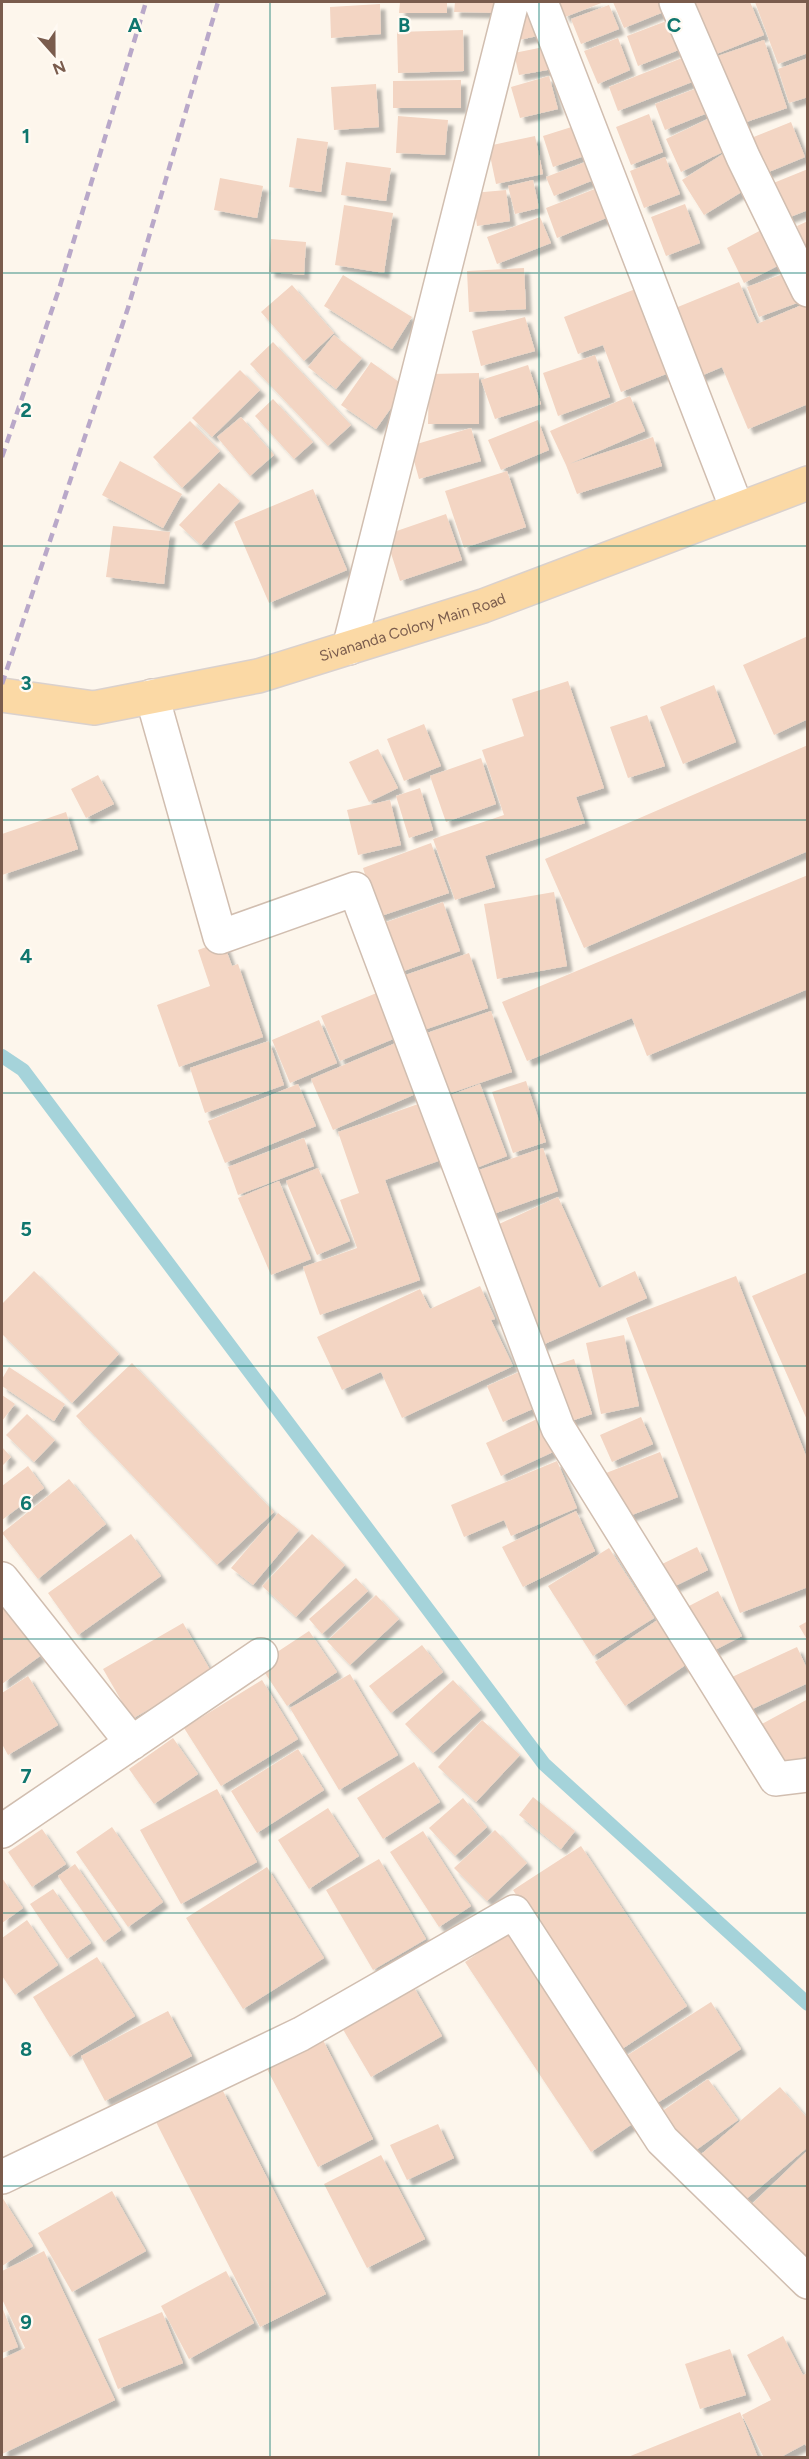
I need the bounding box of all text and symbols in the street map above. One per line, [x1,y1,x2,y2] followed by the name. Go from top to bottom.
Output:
[128,13,143,37] text: A
[398,13,410,37] text: B
[667,13,681,37] text: C
[24,24,84,84] north arrow
[50,56,68,79] text: N
[22,124,30,148] text: 1
[20,398,32,422] text: 2
[317,589,508,665] street label: Sivananda Colony Main Road
[20,671,32,695] text: 3
[20,944,33,968] text: 4
[20,1217,32,1241] text: 5
[20,1491,32,1515] text: 6
[20,1764,32,1788] text: 7
[20,2037,32,2061] text: 8
[20,2310,32,2334] text: 9

